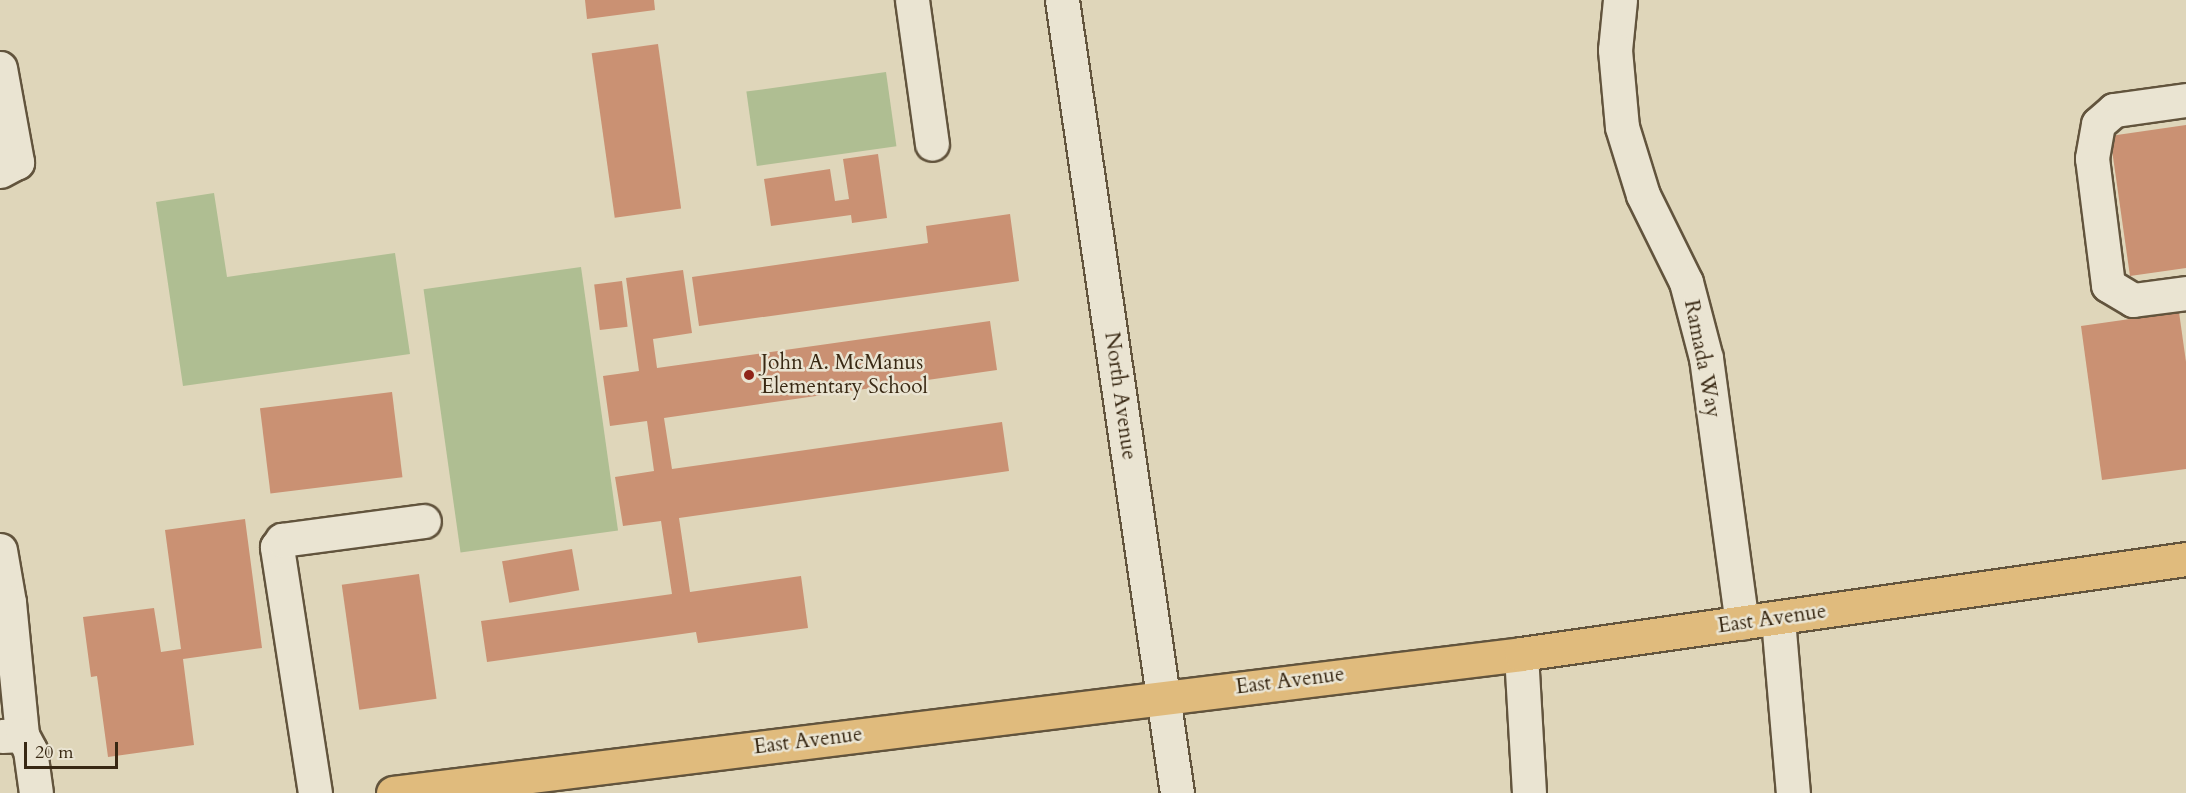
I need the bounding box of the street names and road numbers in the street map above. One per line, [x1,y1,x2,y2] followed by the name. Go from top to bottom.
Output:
[1678,298,1726,420] street label: Ramada Way
[1099,330,1141,462] street label: North Avenue
[1716,599,1828,639] street label: East Avenue
[1234,662,1346,700] street label: East Avenue
[752,722,864,760] street label: East Avenue

